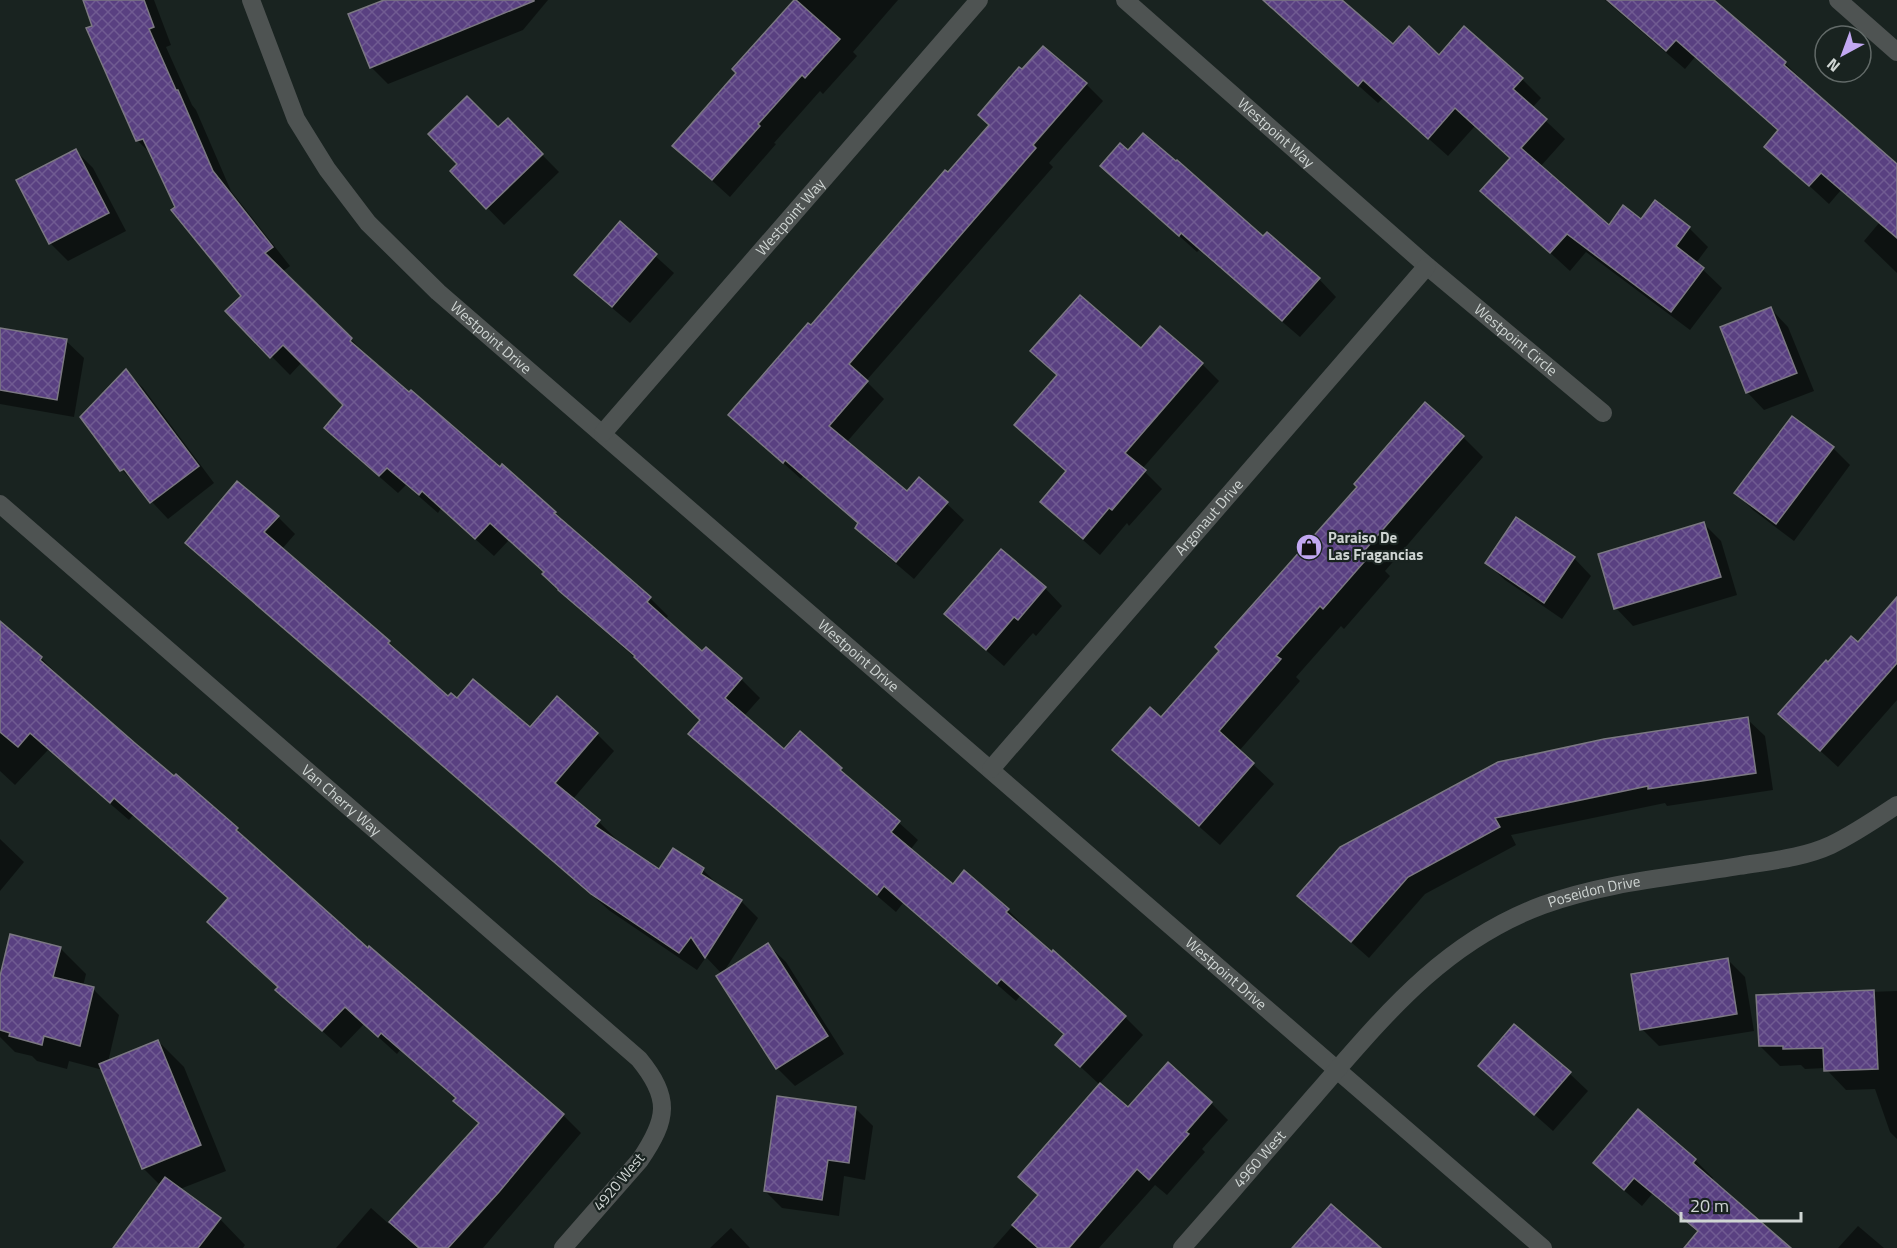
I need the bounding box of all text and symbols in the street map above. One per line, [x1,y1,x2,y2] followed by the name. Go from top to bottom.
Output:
[1813,24,1873,84] north arrow
[1821,53,1845,78] text: N
[1232,92,1320,173] street label: Westpoint Way
[750,173,830,261] street label: Westpoint Way
[445,295,537,379] street label: Westpoint Drive
[1469,298,1563,381] street label: Westpoint Circle
[1169,474,1248,560] street label: Argonaut Drive
[1328,526,1423,566] place label: Paraiso De Las Fragancias
[1294,532,1324,562] shop icon: Paraiso De Las Fragancias
[813,613,905,697] street label: Westpoint Drive
[296,759,387,841] street label: Van Cherry Way
[1544,869,1642,914] street label: Poseidon Drive
[1180,931,1272,1015] street label: Westpoint Drive
[1228,1124,1291,1193] street label: 4960 West
[587,1147,650,1216] street label: 4920 West
[1681,1185,1801,1223] scale bar
[1690,1192,1729,1219] text: 20 m

